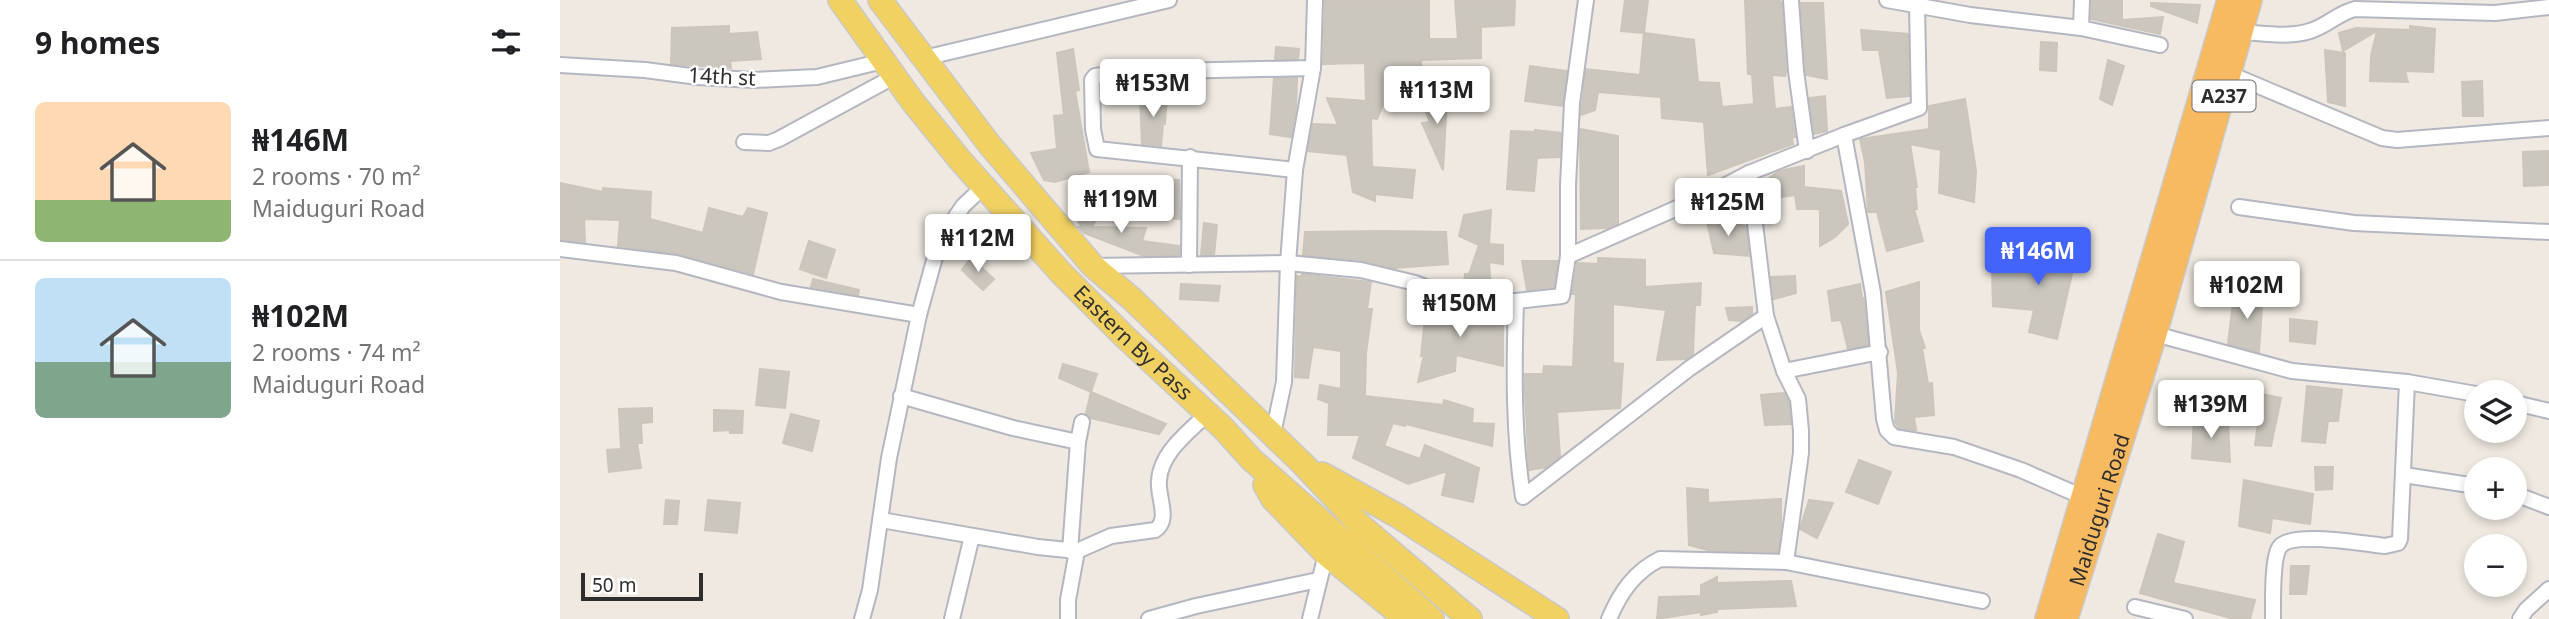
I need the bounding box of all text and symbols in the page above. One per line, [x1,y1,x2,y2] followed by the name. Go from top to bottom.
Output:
[35,22,160,63] text: 9 homes
[487,23,525,61] icon: filters
[688,60,757,92] street label: 14th st
[1104,60,1202,119] pin: ₦153M
[1116,66,1190,98] text: ₦153M
[1388,66,1486,126] pin: ₦113M
[1400,73,1474,105] text: ₦113M
[2192,80,2256,111] road number: A237
[252,119,349,160] text: ₦146M
[91,130,175,214] icon: home
[252,160,421,192] text: 2 rooms · 70 m²
[1072,176,1170,235] pin: ₦119M
[1679,178,1777,238] pin: ₦125M
[1084,182,1158,214] text: ₦119M
[1691,185,1765,217] text: ₦125M
[252,192,425,224] text: Maiduguri Road
[929,215,1027,274] pin: ₦112M
[941,221,1015,253] text: ₦112M
[1989,228,2087,287] pin: ₦146M
[2001,234,2075,266] text: ₦146M
[2198,262,2296,321] pin: ₦102M
[2210,268,2284,300] text: ₦102M
[1068,279,1199,406] street label: Eastern By Pass
[1411,280,1509,339] pin: ₦150M
[1423,286,1497,318] text: ₦150M
[252,295,349,336] text: ₦102M
[91,306,175,390] icon: home
[252,336,421,368] text: 2 rooms · 74 m²
[252,368,425,400] text: Maiduguri Road
[2162,380,2260,440] pin: ₦139M
[2464,380,2527,597] map controls
[2464,380,2527,443] button: layers
[2174,387,2248,419] text: ₦139M
[2062,430,2136,590] street label: Maiduguri Road
[2464,457,2527,520] button: +
[2464,534,2527,597] button: −
[581,570,704,602] scale bar
[592,572,636,598] text: 50 m

